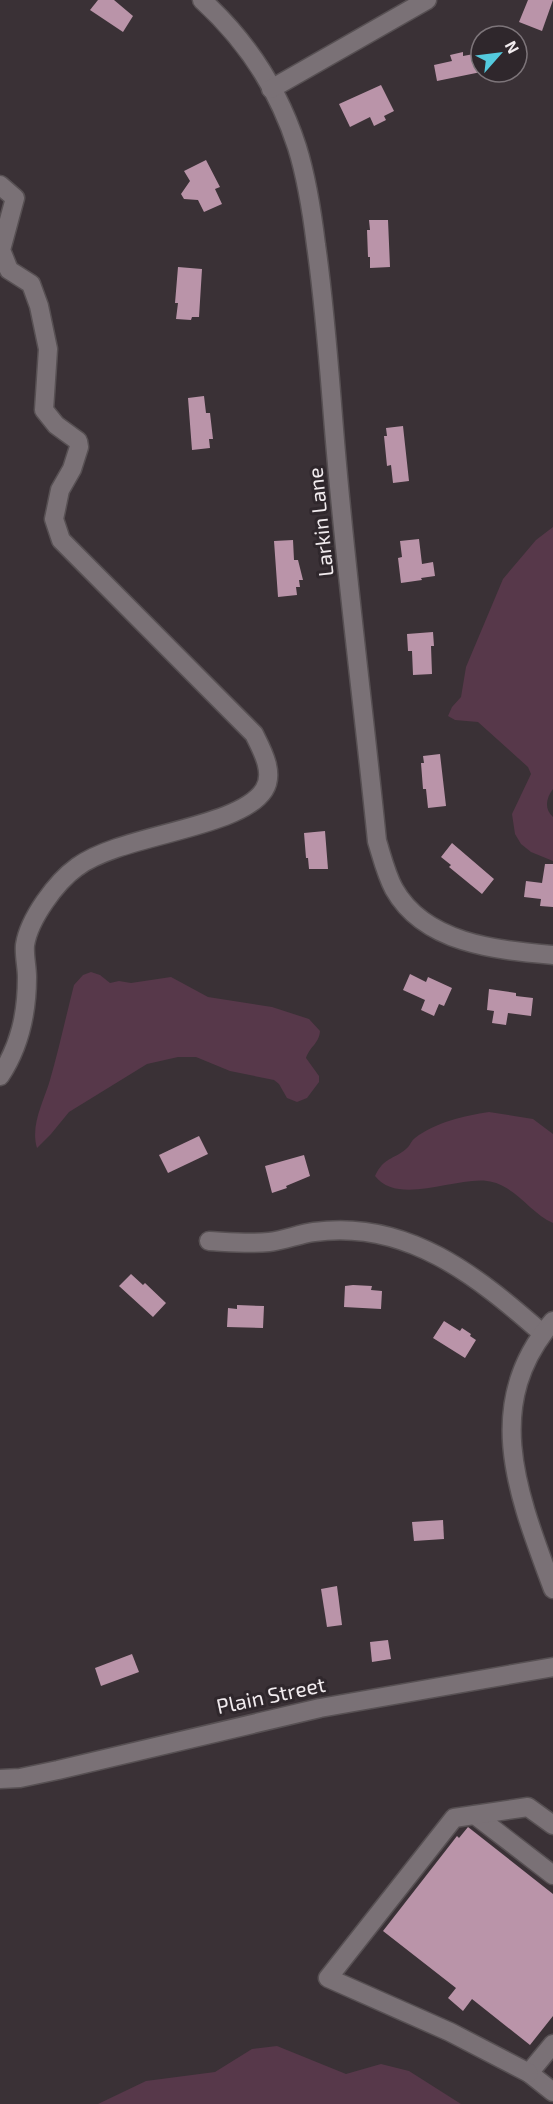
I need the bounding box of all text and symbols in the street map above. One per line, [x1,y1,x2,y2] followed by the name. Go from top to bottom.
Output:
[469,24,529,84] north arrow
[502,37,524,56] text: N
[301,466,338,578] street label: Larkin Lane
[214,1671,327,1718] street label: Plain Street

